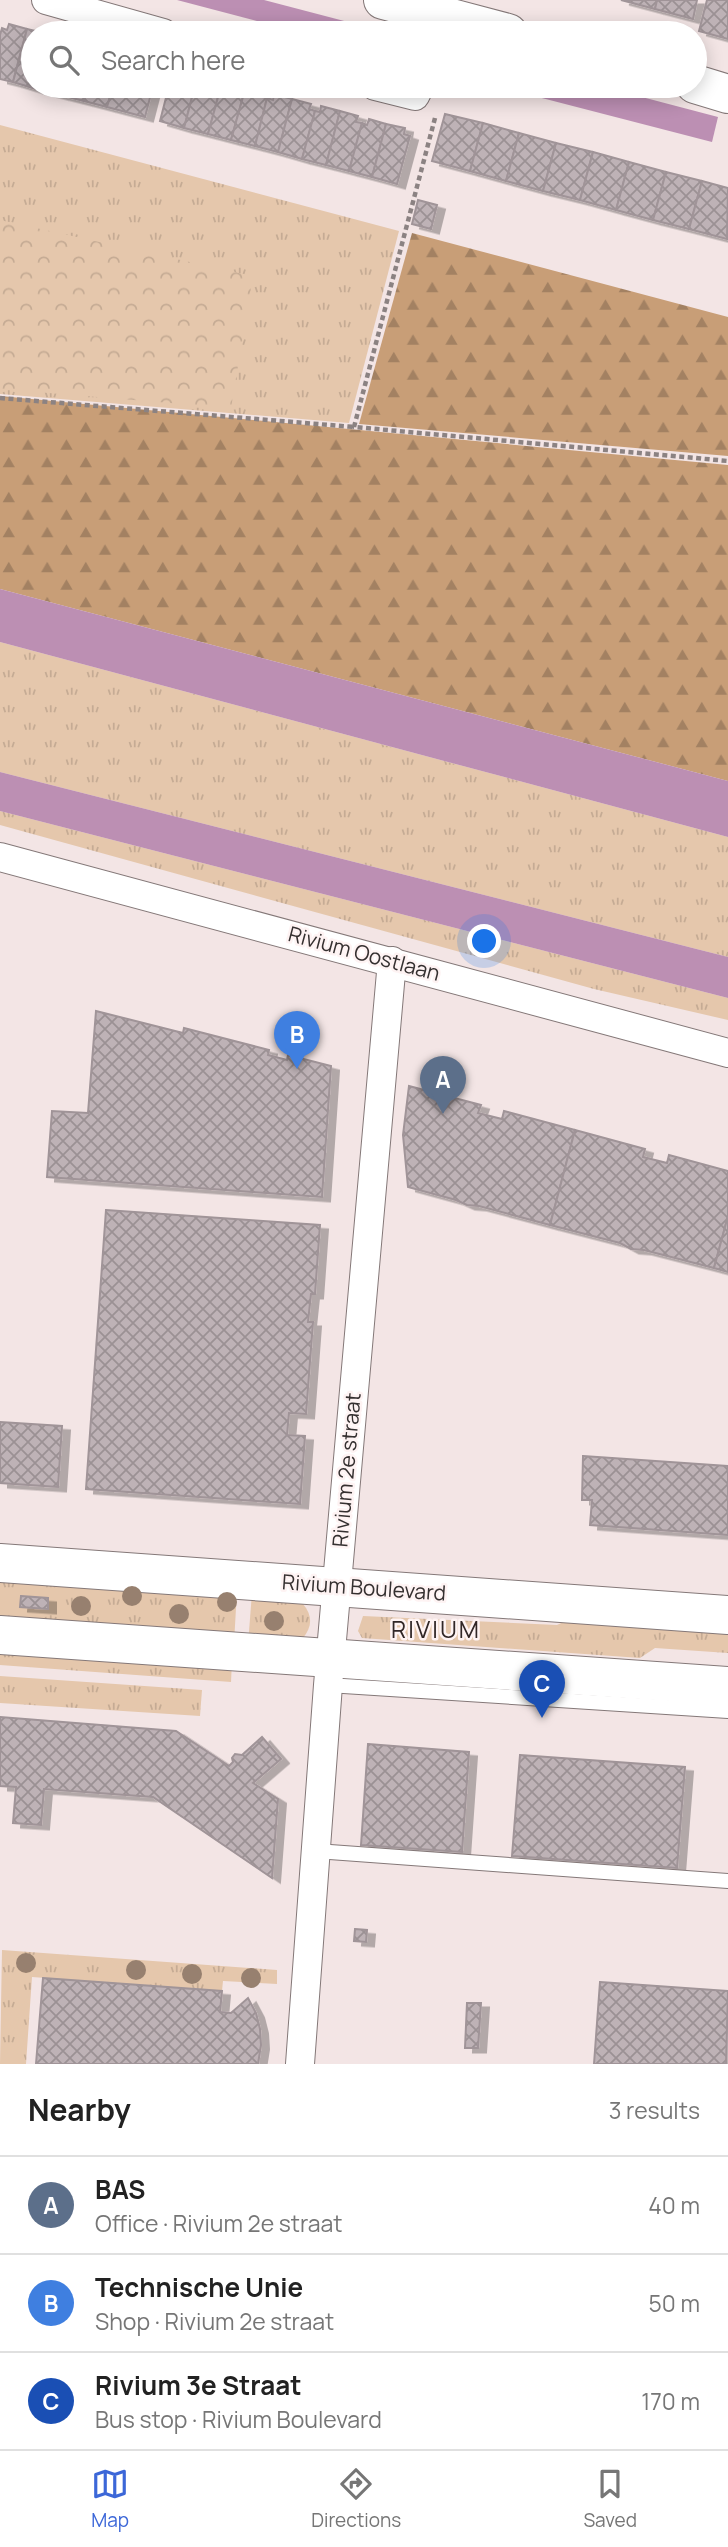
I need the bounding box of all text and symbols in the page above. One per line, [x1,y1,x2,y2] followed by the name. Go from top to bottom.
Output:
[21,21,707,98] search box
[45,41,83,79] icon: search
[101,42,246,78] text: Search here
[285,919,443,987] street label: Rivium Oostlaan
[467,924,501,958] your location
[274,1011,320,1069] pin: B
[420,1056,466,1114] pin: A
[325,1391,367,1548] street label: Rivium 2e straat
[281,1567,447,1607] street label: Rivium Boulevard
[391,1612,481,1645] district label: RIVIUM
[519,1660,565,1718] pin: C
[28,2089,131,2130] text: Nearby
[609,2094,700,2126] text: 3 results
[95,2171,145,2207] text: BAS
[43,2189,59,2221] text: A
[648,2189,700,2221] text: 40 m
[95,2207,343,2239] text: Office · Rivium 2e straat
[95,2269,303,2305] text: Technische Unie
[44,2287,58,2319] text: B
[649,2287,700,2319] text: 50 m
[95,2305,334,2337] text: Shop · Rivium 2e straat
[95,2367,302,2403] text: Rivium 3e Straat
[43,2385,60,2417] text: C
[641,2385,700,2417] text: 170 m
[95,2403,382,2435] text: Bus stop · Rivium Boulevard
[91,2465,129,2533] tab: Map
[311,2465,401,2533] tab: Directions
[583,2465,637,2533] tab: Saved

